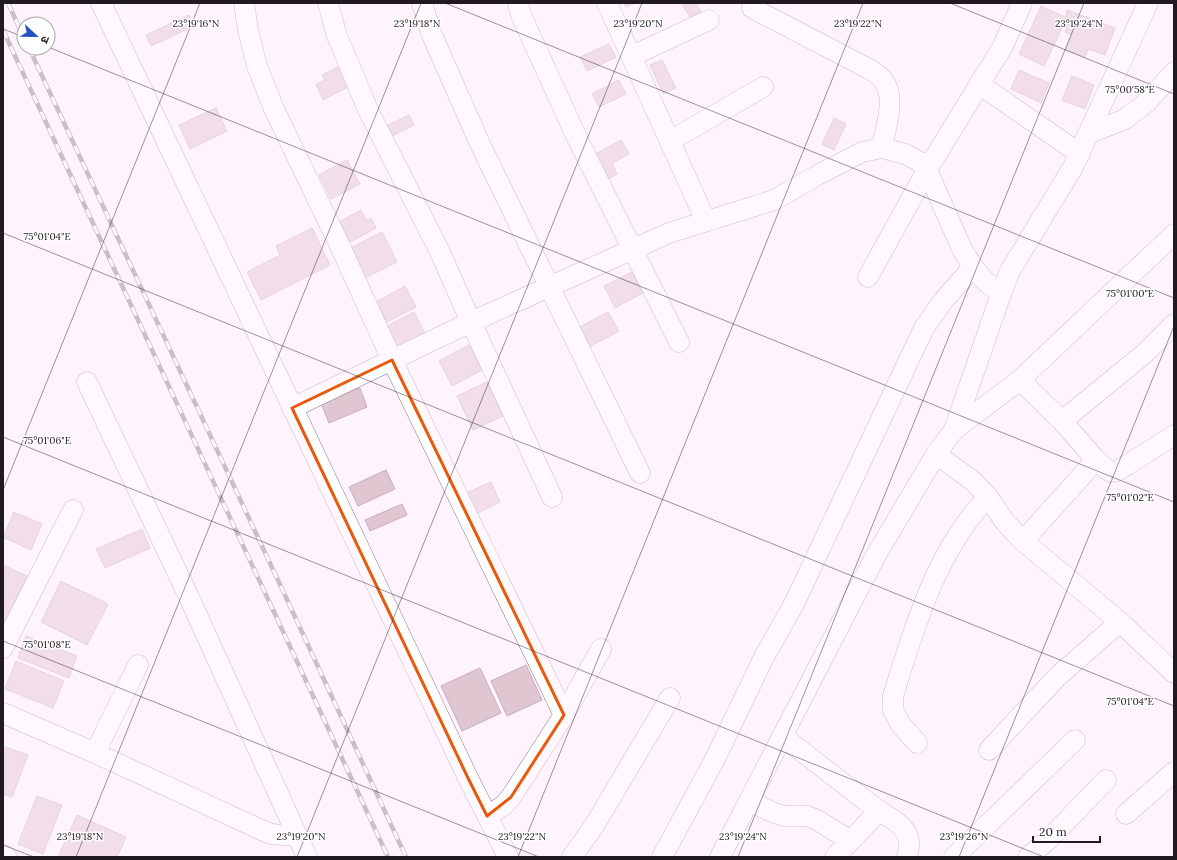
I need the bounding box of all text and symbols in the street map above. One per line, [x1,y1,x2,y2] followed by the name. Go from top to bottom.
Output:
[16,16,56,56] north arrow
[173,17,220,30] text: 23°19'16"N
[394,17,441,30] text: 23°19'18"N
[614,17,663,30] text: 23°19'20"N
[834,17,882,30] text: 23°19'22"N
[1055,17,1103,30] text: 23°19'24"N
[37,34,53,46] text: उ
[1105,83,1155,96] text: 75°00'58"E
[23,230,71,243] text: 75°01'04"E
[1106,287,1154,300] text: 75°01'00"E
[23,434,71,447] text: 75°01'06"E
[1106,491,1154,504] text: 75°01'02"E
[23,638,71,651] text: 75°01'08"E
[1106,695,1154,708] text: 75°01'04"E
[1033,818,1100,844] scale bar
[1039,824,1067,839] text: 20 m
[57,830,104,843] text: 23°19'18"N
[277,830,326,843] text: 23°19'20"N
[498,830,546,843] text: 23°19'22"N
[719,830,767,843] text: 23°19'24"N
[940,830,989,843] text: 23°19'26"N

